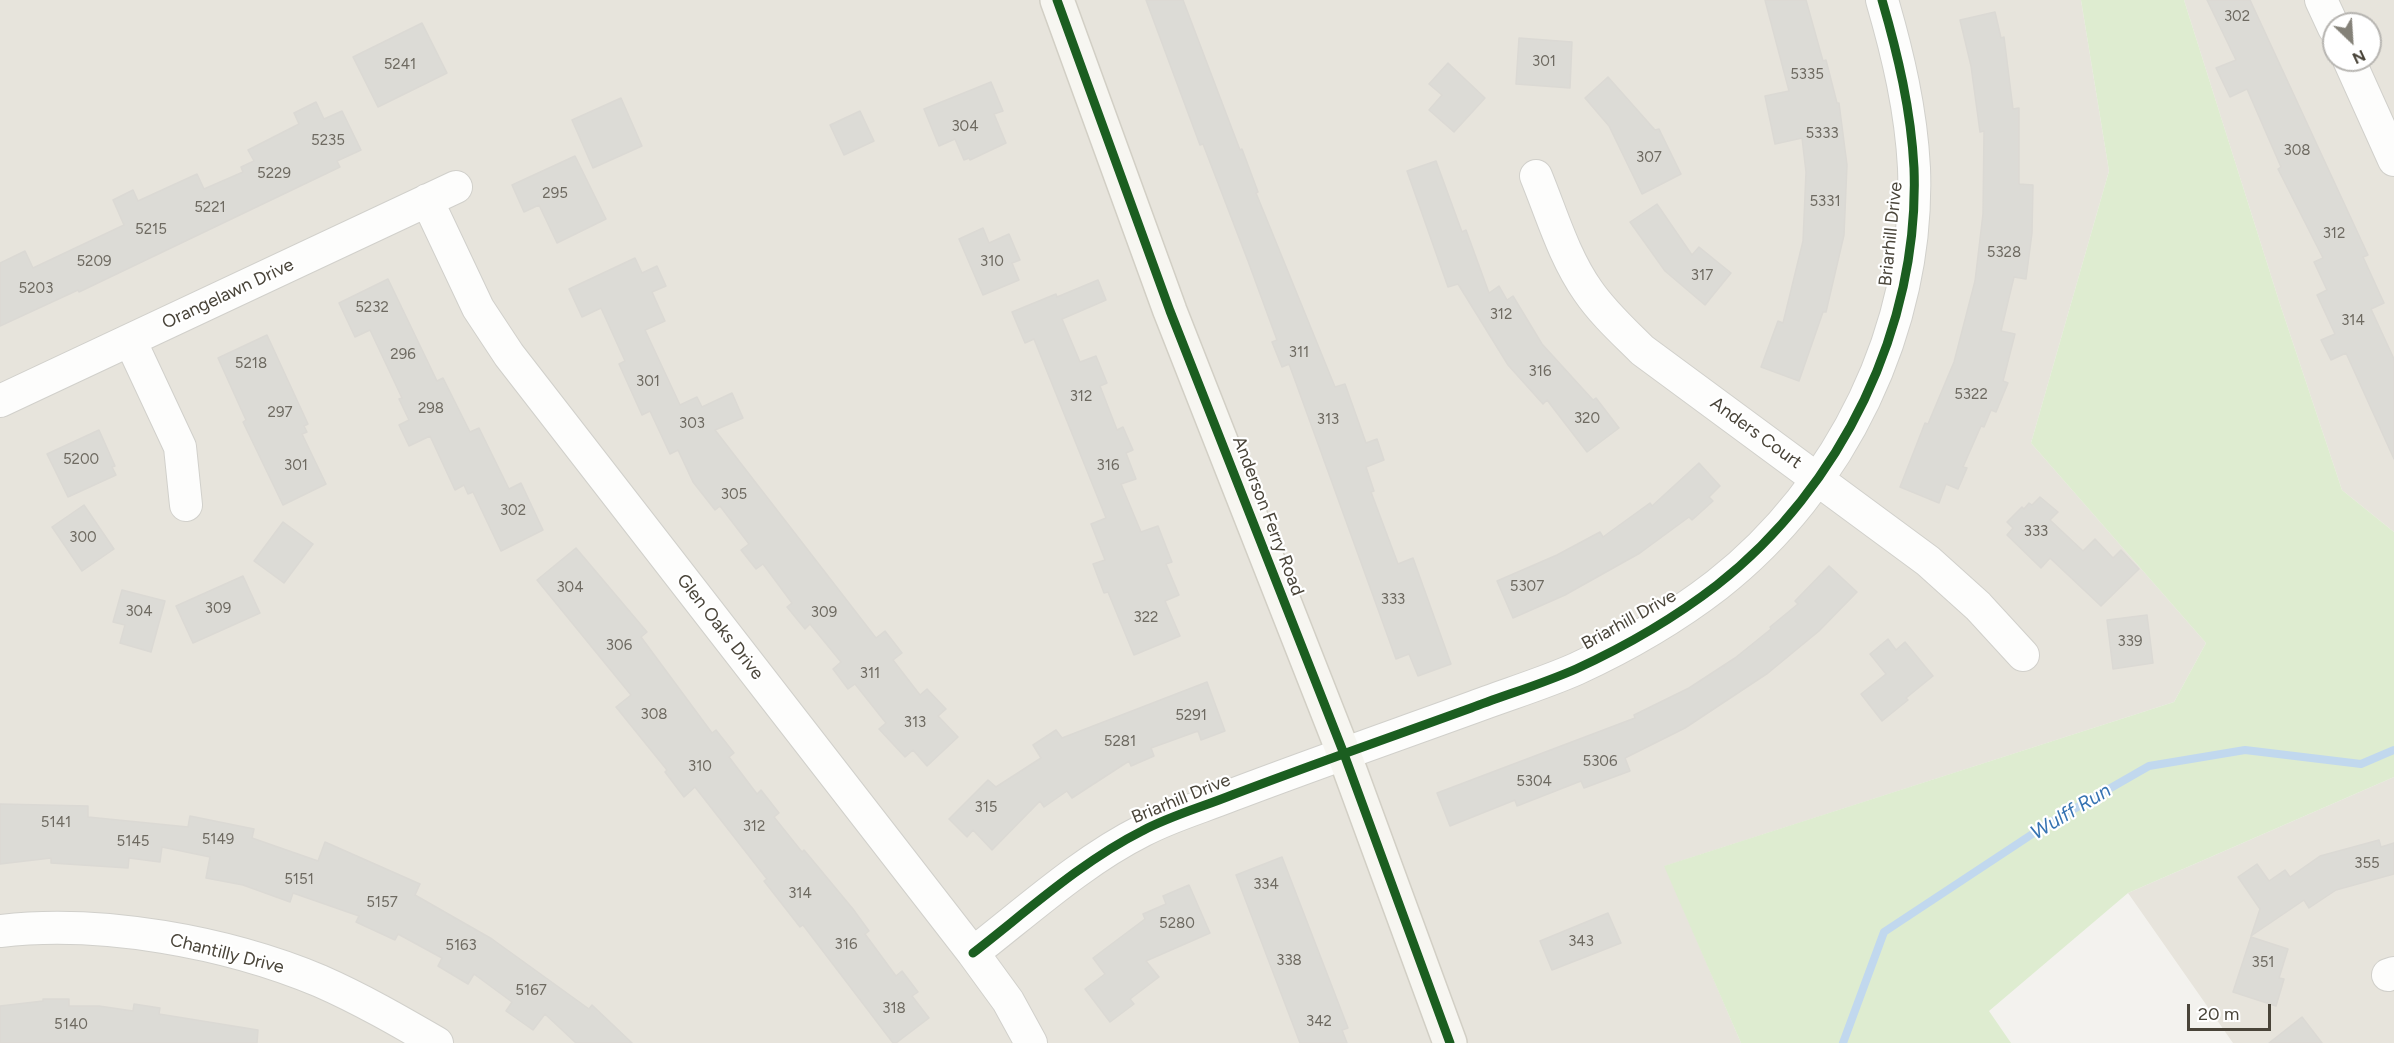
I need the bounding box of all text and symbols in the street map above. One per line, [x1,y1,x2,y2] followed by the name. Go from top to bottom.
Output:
[2224,8,2250,26] house number: 302
[2322,12,2382,72] north arrow
[2349,46,2369,68] text: N
[1532,53,1556,71] house number: 301
[384,56,416,74] house number: 5241
[1790,66,1824,84] house number: 5335
[951,118,979,136] house number: 304
[1805,125,1839,143] house number: 5333
[311,132,345,150] house number: 5235
[2284,142,2310,160] house number: 308
[1636,149,1662,167] house number: 307
[257,165,291,183] house number: 5229
[1875,181,1907,287] street label: Briarhill Drive
[542,185,568,203] house number: 295
[1809,193,1841,211] house number: 5331
[194,199,226,217] house number: 5221
[135,221,167,239] house number: 5215
[2323,225,2345,243] house number: 312
[1987,244,2021,262] house number: 5328
[76,253,112,271] house number: 5209
[980,253,1004,271] house number: 310
[159,254,297,334] street label: Orangelawn Drive
[1691,267,1713,285] house number: 317
[19,280,53,298] house number: 5203
[355,299,389,317] house number: 5232
[1490,306,1512,324] house number: 312
[2341,312,2365,330] house number: 314
[1289,344,1309,362] house number: 311
[390,346,416,364] house number: 296
[235,355,267,373] house number: 5218
[1529,363,1551,381] house number: 316
[636,373,660,391] house number: 301
[1954,386,1988,404] house number: 5322
[1070,388,1092,406] house number: 312
[1706,393,1806,473] street label: Anders Court
[418,400,444,418] house number: 298
[268,404,292,422] house number: 297
[1574,410,1600,428] house number: 320
[1317,411,1339,429] house number: 313
[679,415,705,433] house number: 303
[1228,433,1308,599] street label: Anderson Ferry Road
[63,451,99,469] house number: 5200
[284,457,308,475] house number: 301
[1097,457,1119,475] house number: 316
[721,486,747,504] house number: 305
[500,502,526,520] house number: 302
[2024,523,2048,541] house number: 333
[69,529,97,547] house number: 300
[672,570,768,684] street label: Glen Oaks Drive
[1510,578,1544,596] house number: 5307
[556,579,584,597] house number: 304
[1578,585,1680,655] street label: Briarhill Drive
[1381,591,1405,609] house number: 333
[205,600,231,618] house number: 309
[125,603,153,621] house number: 304
[811,604,837,622] house number: 309
[1134,609,1158,627] house number: 322
[2118,633,2142,651] house number: 339
[606,637,632,655] house number: 306
[860,665,880,683] house number: 311
[641,706,667,724] house number: 308
[1175,707,1207,725] house number: 5291
[904,714,926,732] house number: 313
[1104,733,1136,751] house number: 5281
[1583,753,1617,771] house number: 5306
[688,758,712,776] house number: 310
[1128,769,1234,829] street label: Briarhill Drive
[1516,773,1552,791] house number: 5304
[2027,779,2115,845] water label: Wulff Run
[975,799,997,817] house number: 315
[41,814,71,832] house number: 5141
[743,818,765,836] house number: 312
[202,831,234,849] house number: 5149
[117,833,149,851] house number: 5145
[2354,855,2380,873] house number: 355
[284,871,314,889] house number: 5151
[1253,876,1279,894] house number: 334
[788,885,812,903] house number: 314
[366,894,398,912] house number: 5157
[1159,915,1195,933] house number: 5280
[168,929,286,979] street label: Chantilly Drive
[1568,933,1594,951] house number: 343
[835,936,857,954] house number: 316
[445,937,477,955] house number: 5163
[1276,952,1302,970] house number: 338
[2252,954,2274,972] house number: 351
[515,982,547,1000] house number: 5167
[2190,992,2274,1030] scale bar
[882,1000,906,1018] house number: 318
[2198,1003,2239,1025] text: 20 m
[1306,1013,1332,1031] house number: 342
[54,1016,88,1034] house number: 5140

